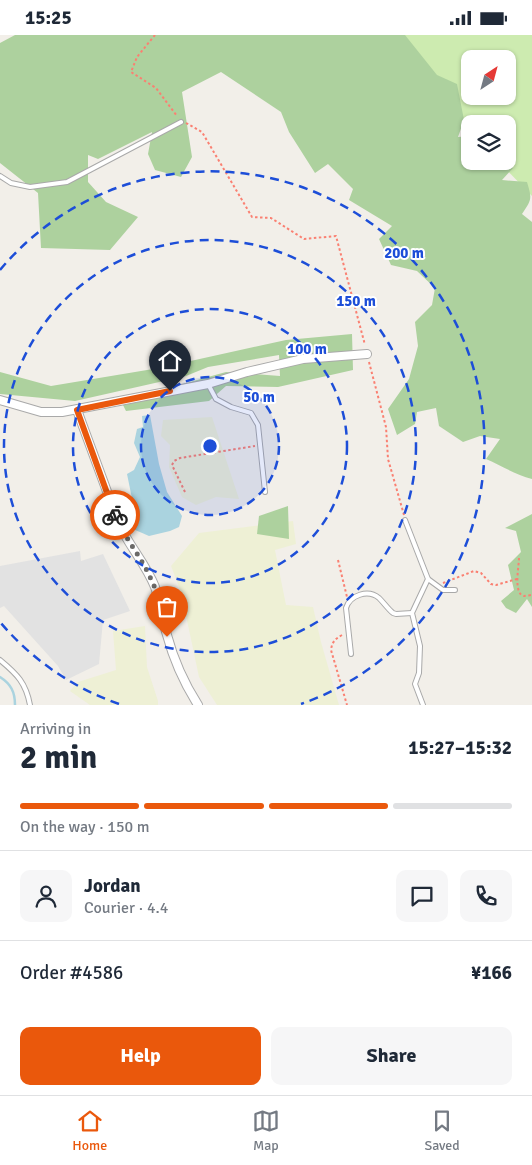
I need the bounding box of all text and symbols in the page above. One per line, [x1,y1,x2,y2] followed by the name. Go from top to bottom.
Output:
[25,6,72,30] text: 15:25
[461,50,516,105] north arrow
[461,50,516,170] map controls
[461,115,516,170] button: layers
[384,244,424,262] text: 200 m
[336,292,376,310] text: 150 m
[149,340,191,391] pin
[287,340,327,358] text: 100 m
[156,347,184,375] icon: home
[243,388,275,406] text: 50 m
[201,437,219,455] centre of rings
[90,490,140,540] courier
[101,501,129,529] icon: bike
[146,586,188,637] pin
[153,593,181,621] icon: bag
[20,719,91,739] text: Arriving in
[408,736,512,760] text: 15:27–15:32
[20,738,97,777] text: 2 min
[20,817,150,837] text: On the way · 150 m
[20,870,72,922] button: person
[396,870,448,922] button: chat
[460,870,512,922] button: phone
[84,874,141,898] text: Jordan
[84,898,168,918] text: Courier · 4.4
[20,961,123,985] text: Order #4586
[471,961,512,985] text: ¥166
[20,1027,261,1085] button: Help
[271,1027,512,1085] button: Share
[72,1107,107,1154] tab: Home
[252,1107,280,1154] tab: Map
[424,1107,460,1154] tab: Saved

